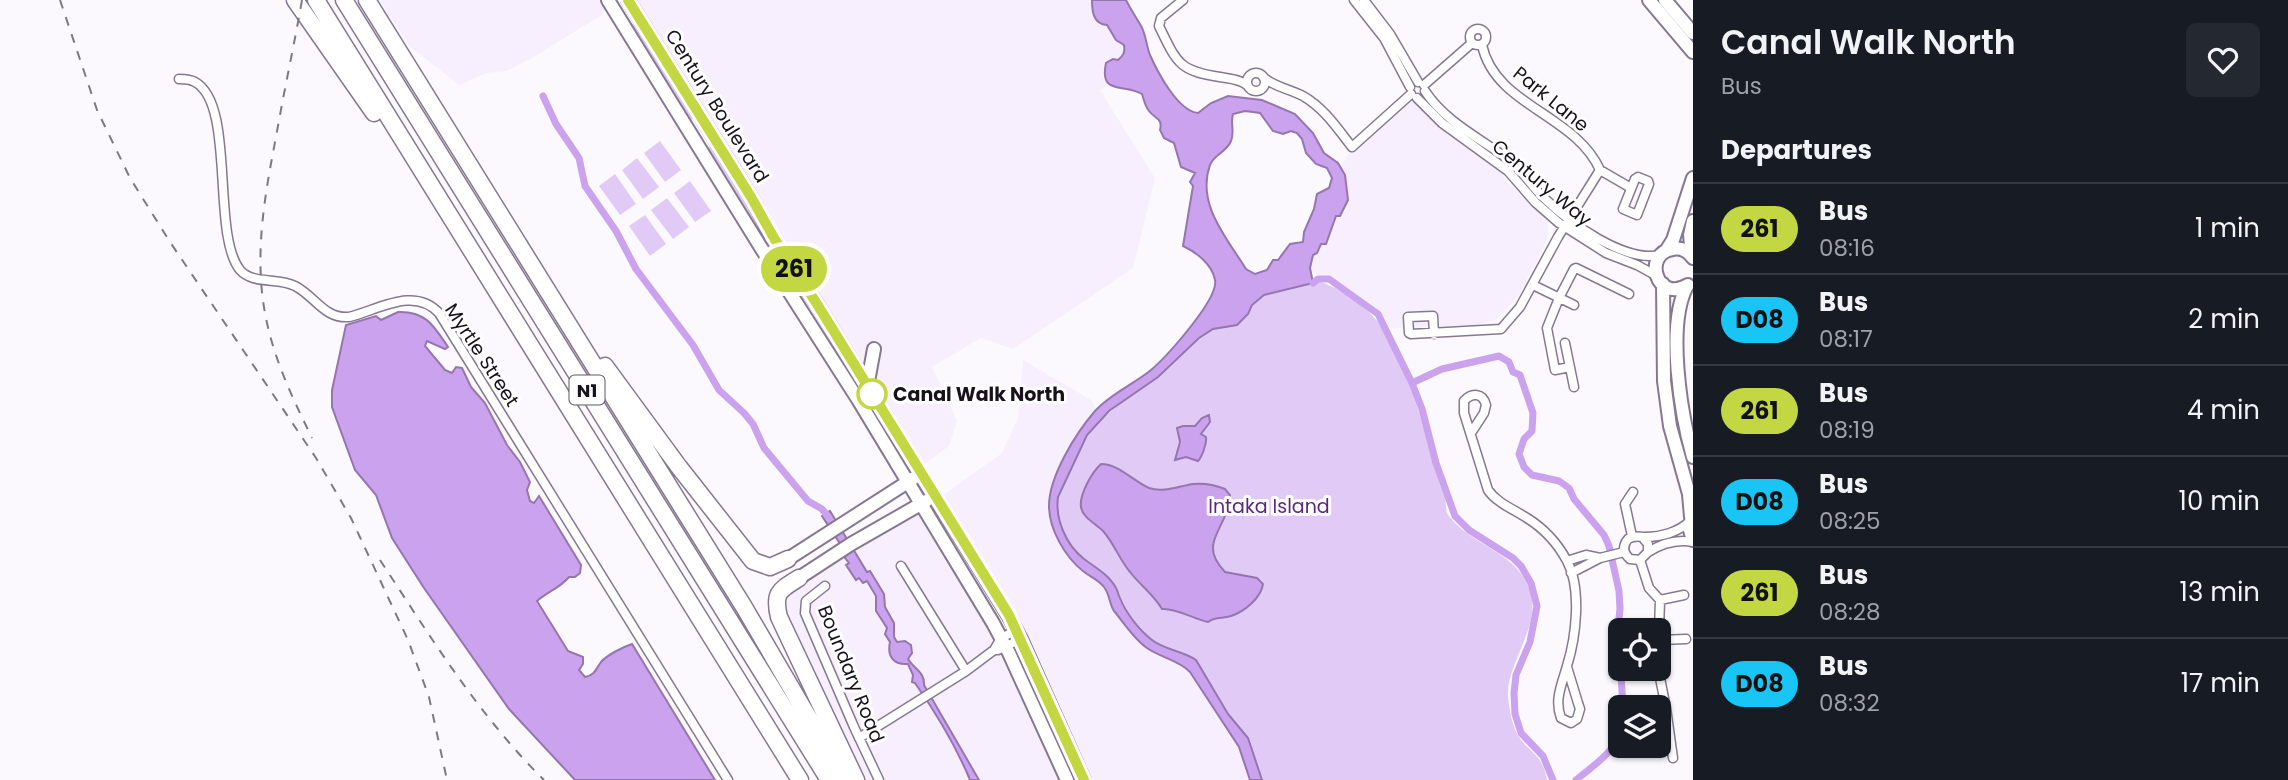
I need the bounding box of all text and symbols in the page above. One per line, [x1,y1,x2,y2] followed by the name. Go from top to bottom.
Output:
[1721,19,2016,66] text: Canal Walk North
[2186,23,2260,97] button: heart
[659,24,775,188] street label: Century Boulevard
[1507,60,1595,138] street label: Park Lane
[1721,70,1762,102] text: Bus
[1721,132,1872,168] text: Departures
[1486,133,1598,233] street label: Century Way
[1819,193,1868,229] text: Bus
[2195,210,2260,246] text: 1 min
[1740,212,1779,245] text: 261
[1819,232,1875,264] text: 08:16
[754,246,834,292] line badge: 261
[775,252,813,285] text: 261
[1819,284,1868,320] text: Bus
[438,298,526,412] street label: Myrtle Street
[2188,301,2260,337] text: 2 min
[1735,303,1784,336] text: D08
[1819,323,1873,355] text: 08:17
[1819,375,1868,411] text: Bus
[570,376,604,404] road number: N1
[857,379,887,409] marker: Canal Walk North
[893,381,1065,408] place label: Canal Walk North
[2187,392,2260,428] text: 4 min
[1740,394,1779,427] text: 261
[1819,414,1875,446] text: 08:19
[1819,466,1868,502] text: Bus
[2179,483,2260,519] text: 10 min
[1735,485,1784,518] text: D08
[1208,493,1330,520] park label: Intaka Island
[1819,505,1881,537] text: 08:25
[1819,557,1868,593] text: Bus
[2180,574,2260,610] text: 13 min
[1740,576,1779,609] text: 261
[1819,596,1881,628] text: 08:28
[811,601,891,747] street label: Boundary Road
[1608,618,1671,758] map controls
[1608,618,1671,681] button: locate
[1819,648,1868,684] text: Bus
[2181,665,2260,701] text: 17 min
[1735,667,1784,700] text: D08
[1819,687,1880,719] text: 08:32
[1608,695,1671,758] button: layers

